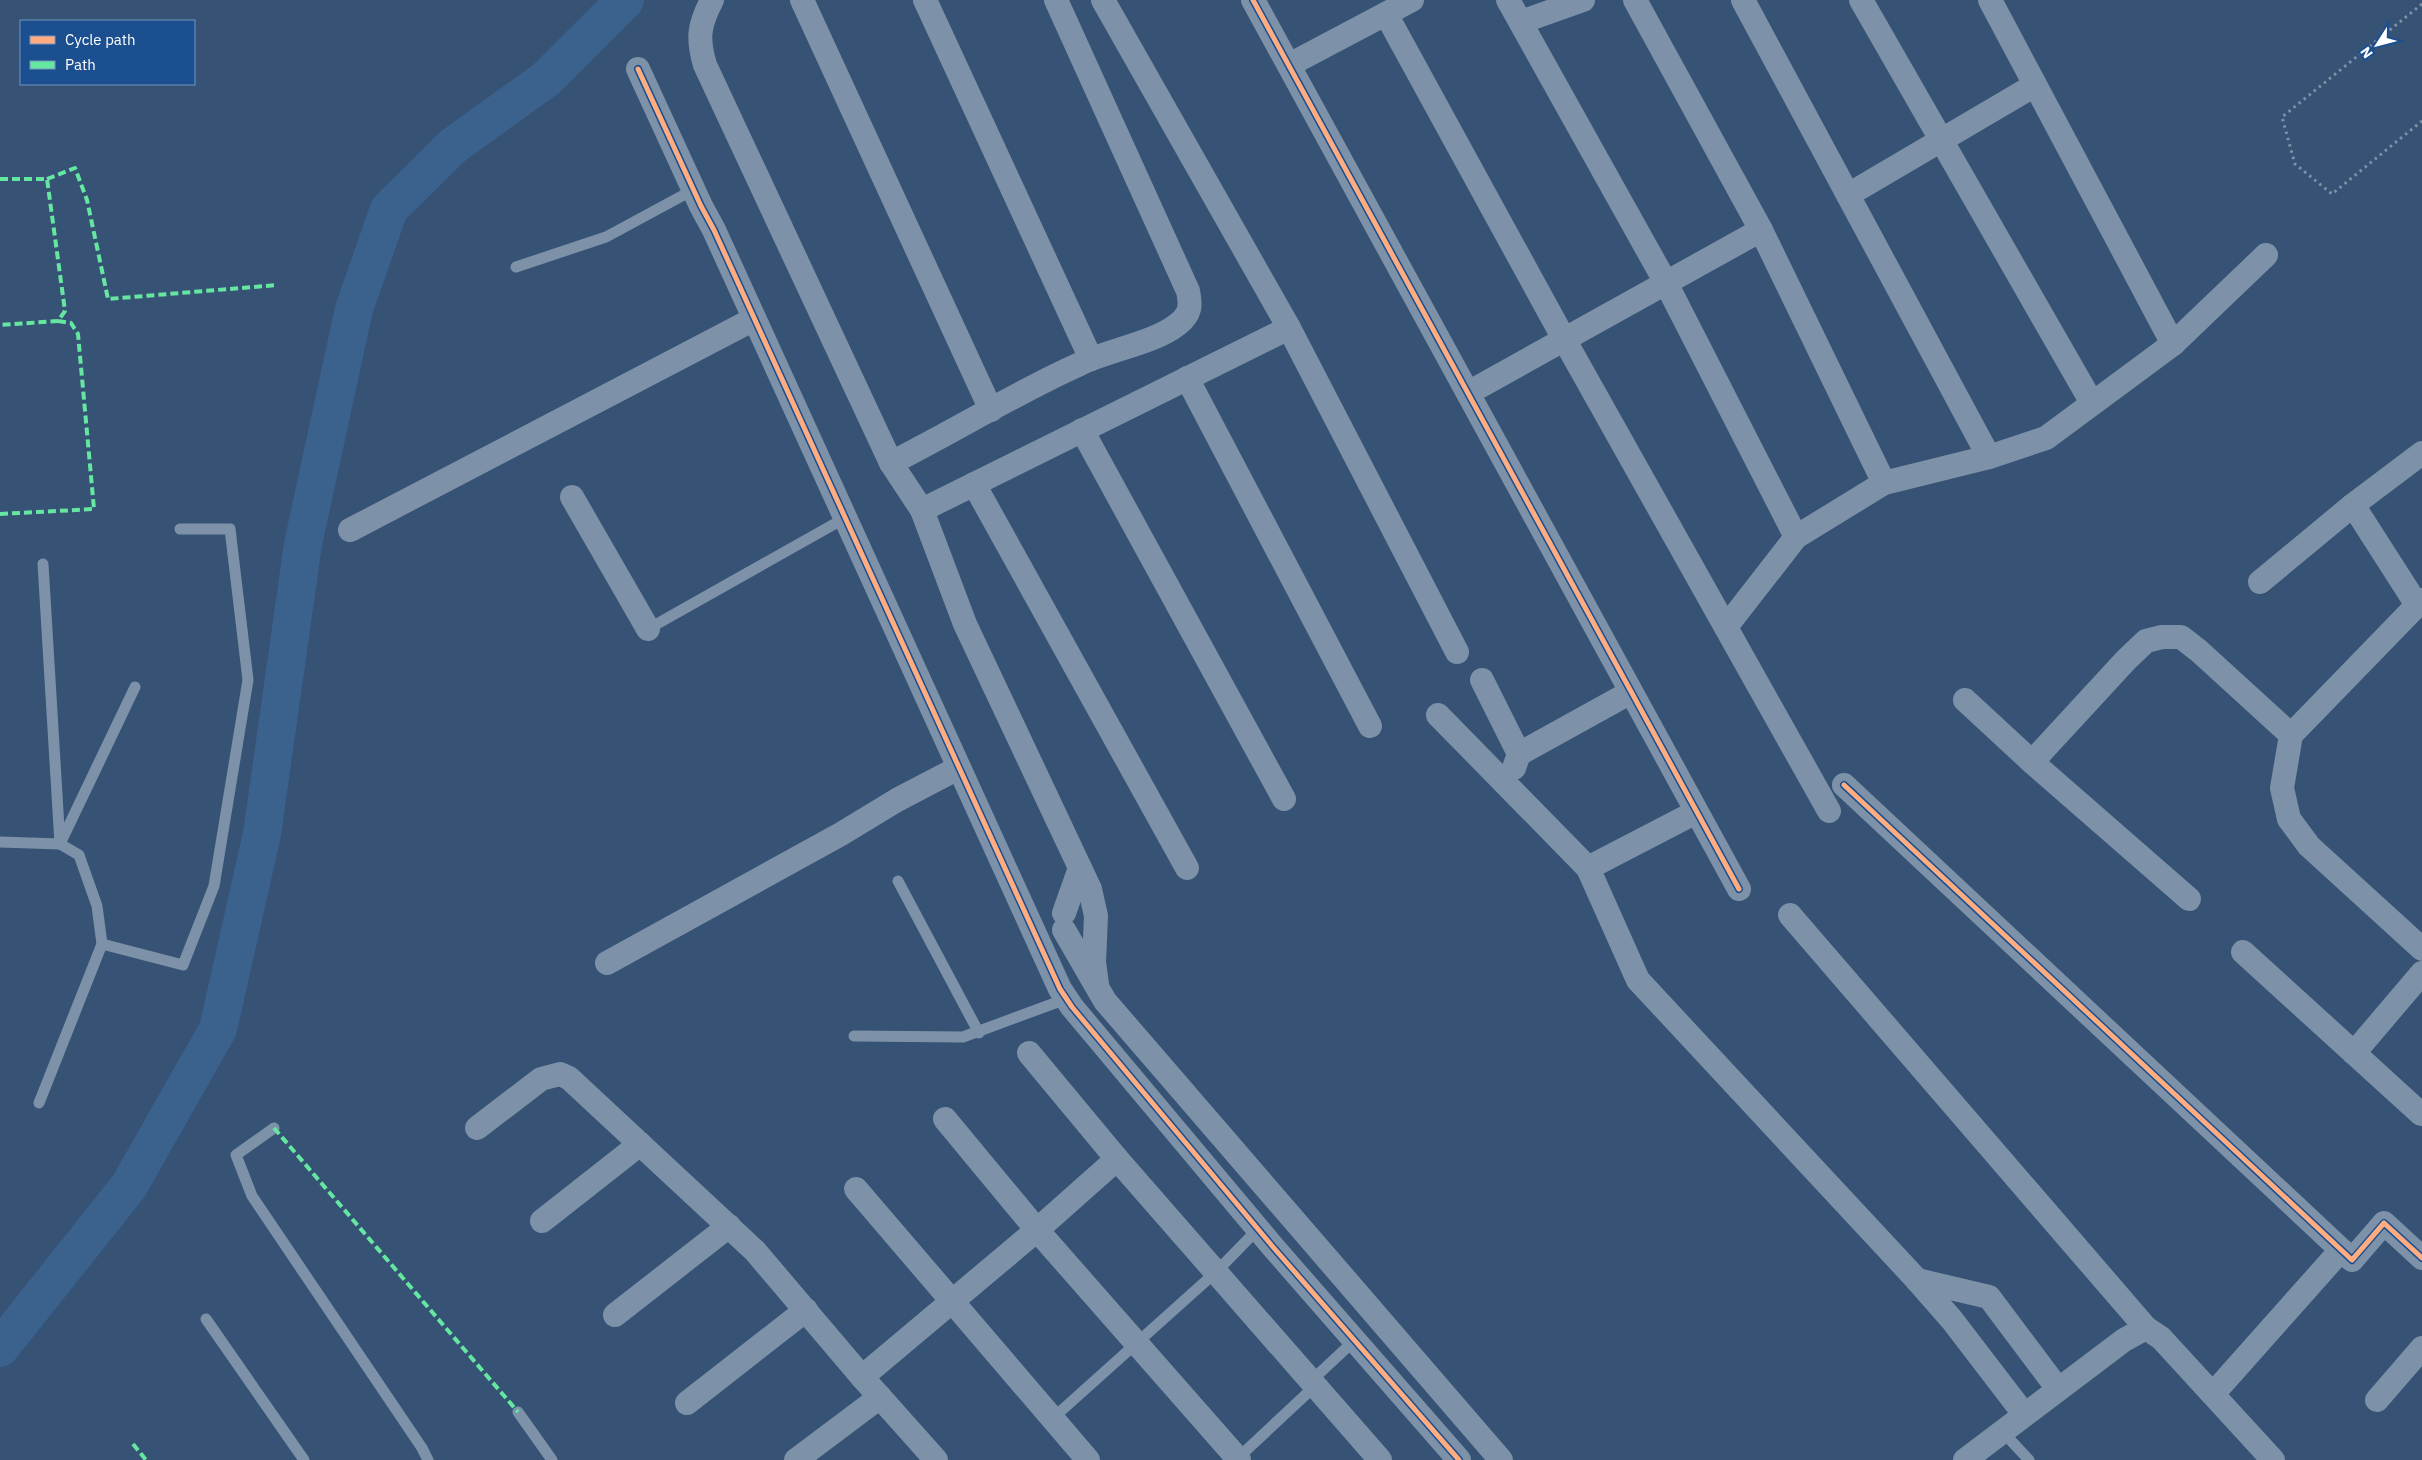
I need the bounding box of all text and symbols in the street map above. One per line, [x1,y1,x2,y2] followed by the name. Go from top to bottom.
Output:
[20,20,195,85] legend
[2352,20,2402,70] north arrow
[65,30,136,49] text: Cycle path
[2356,43,2377,62] text: N
[65,55,96,74] text: Path

